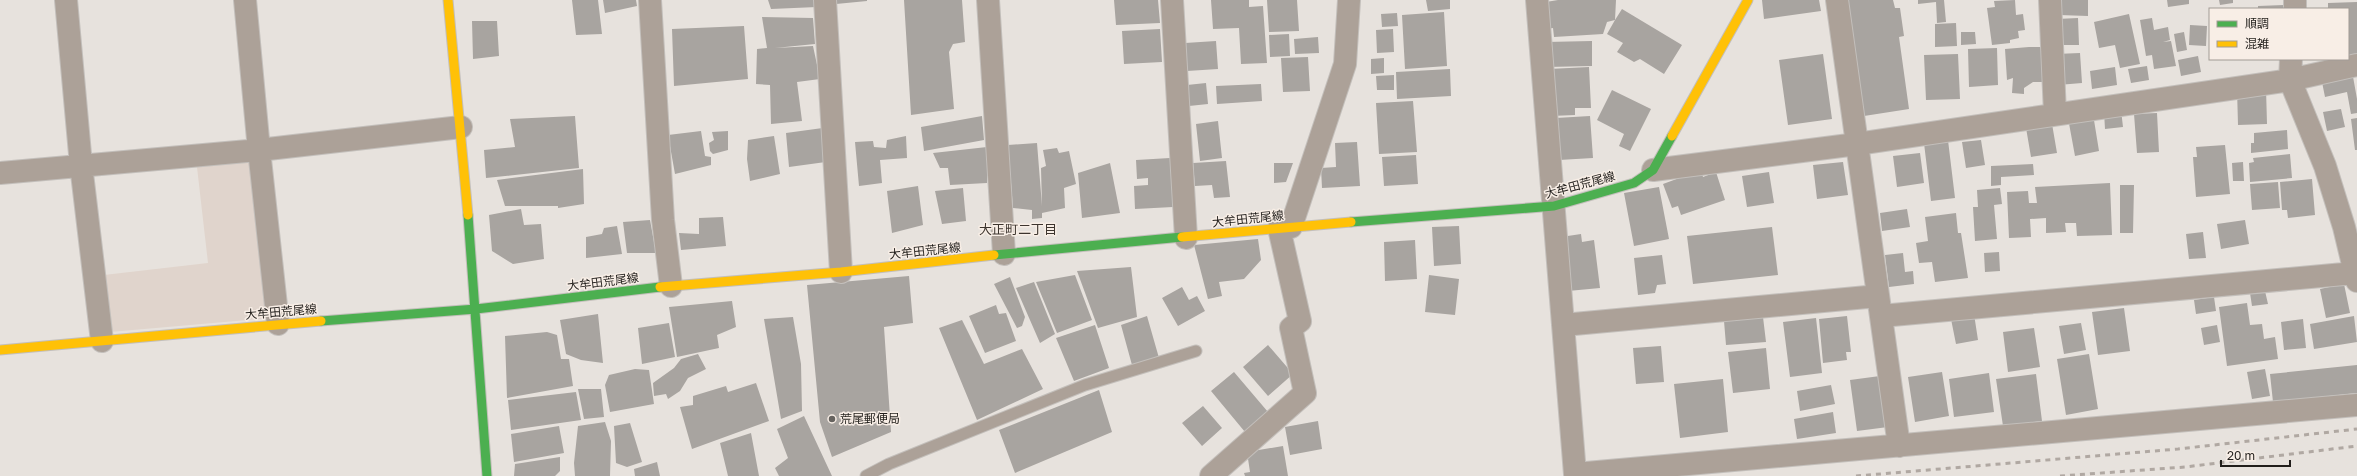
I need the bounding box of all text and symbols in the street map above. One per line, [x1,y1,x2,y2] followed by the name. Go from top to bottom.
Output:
[2209,8,2349,60] legend
[2245,16,2269,31] text: 順調
[2245,36,2269,51] text: 混雑
[1543,168,1617,201] street label: 大牟田荒尾線
[1211,207,1285,230] street label: 大牟田荒尾線
[979,221,1057,237] district label: 大正町二丁目
[888,239,962,262] street label: 大牟田荒尾線
[566,270,640,293] street label: 大牟田荒尾線
[244,301,317,322] street label: 大牟田荒尾線
[840,411,900,426] place label: 荒尾郵便局
[827,414,837,424] marker: 荒尾郵便局
[2221,442,2290,468] scale bar
[2227,448,2255,463] text: 20 m

